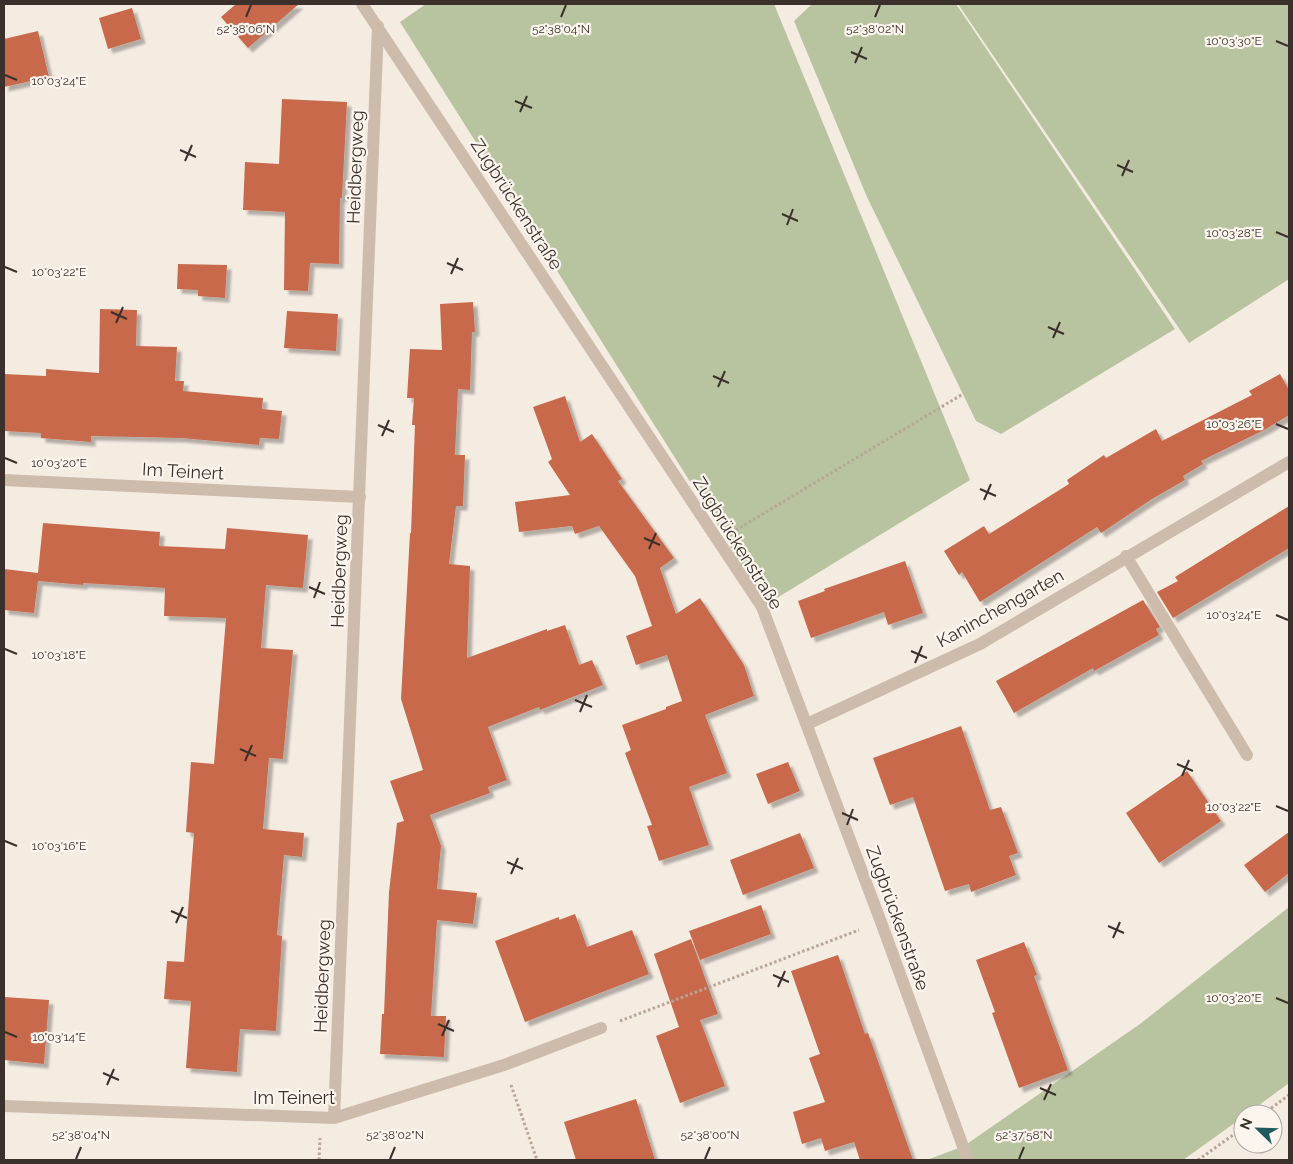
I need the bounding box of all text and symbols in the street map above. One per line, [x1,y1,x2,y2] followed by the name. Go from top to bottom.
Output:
[217,22,275,36] text: 52°38'06"N
[532,22,590,36] text: 52°38'04"N
[846,22,904,36] text: 52°38'02"N
[1206,34,1262,48] text: 10°03'30"E
[32,74,86,88] text: 10°03'24"E
[343,110,367,224] street label: Heidbergweg
[467,134,568,274] street label: Zugbrückenstraße
[1206,226,1262,240] text: 10°03'28"E
[32,265,86,279] text: 10°03'22"E
[1206,417,1262,431] text: 10°03'26"E
[31,456,87,470] text: 10°03'20"E
[142,458,224,484] street label: Im Teinert
[689,473,787,614] street label: Zugbrückenstraße
[327,514,351,628] street label: Heidbergweg
[933,564,1067,652] street label: Kaninchengarten
[1207,608,1261,622] text: 10°03'24"E
[32,648,86,662] text: 10°03'18"E
[1207,800,1261,814] text: 10°03'22"E
[32,839,86,853] text: 10°03'16"E
[862,843,934,994] street label: Zugbrückenstraße
[310,919,334,1033] street label: Heidbergweg
[1206,991,1262,1005] text: 10°03'20"E
[32,1030,86,1044] text: 10°03'14"E
[253,1087,335,1108] street label: Im Teinert
[1233,1104,1283,1154] north arrow
[1237,1116,1255,1132] text: N
[52,1128,110,1142] text: 52°38'04"N
[366,1128,424,1142] text: 52°38'02"N
[681,1128,739,1142] text: 52°38'00"N
[996,1128,1052,1142] text: 52°37'58"N

